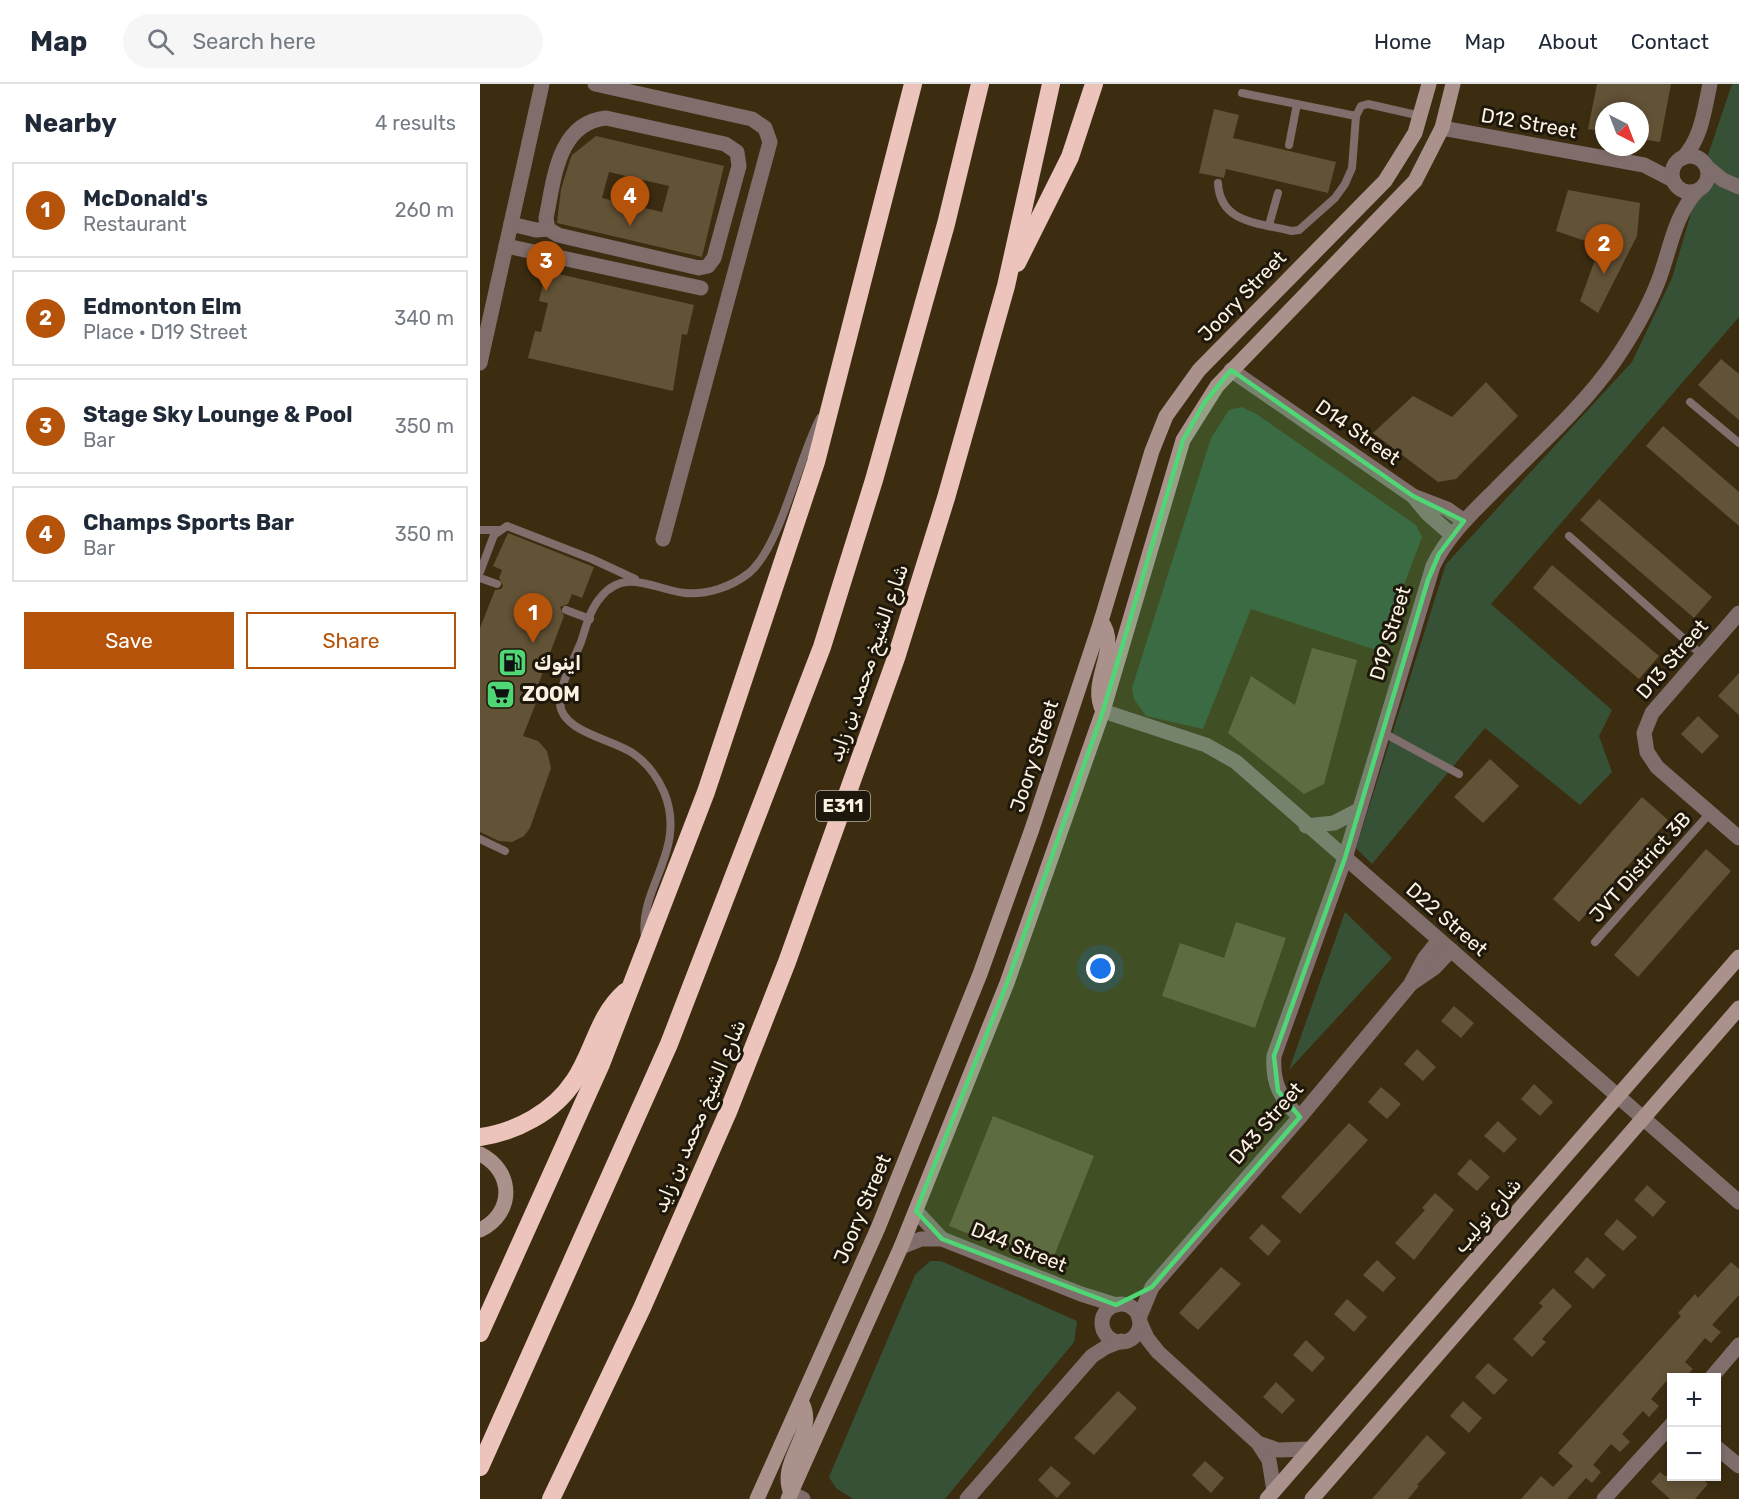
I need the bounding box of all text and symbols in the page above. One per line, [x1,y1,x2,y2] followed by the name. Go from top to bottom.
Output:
[123,14,543,68] search box
[30,25,87,58] text: Map
[144,25,177,58] icon: search
[192,28,316,55] text: Search here
[1374,29,1431,54] text: Home
[1464,29,1505,54] text: Map
[1538,29,1598,54] text: About
[1631,29,1709,54] text: Contact
[1595,102,1649,156] north arrow
[1479,103,1579,143] street label: D12 Street
[24,108,117,139] text: Nearby
[375,111,456,135] text: 4 results
[610,176,650,226] pin: 4
[83,185,208,212] text: McDonald's
[41,198,50,222] text: 1
[395,198,454,222] text: 260 m
[83,212,187,236] text: Restaurant
[1584,224,1624,274] pin: 2
[526,242,566,291] pin: 3
[1193,246,1291,346] street label: Joory Street
[83,293,242,320] text: Edmonton Elm
[39,306,52,330] text: 2
[394,306,454,330] text: 340 m
[83,320,247,344] text: Place · D19 Street
[1311,394,1405,470] street label: D14 Street
[83,401,353,428] text: Stage Sky Lounge & Pool
[39,414,52,438] text: 3
[395,414,454,438] text: 350 m
[83,428,115,452] text: Bar
[83,509,294,536] text: Champs Sports Bar
[39,522,52,546] text: 4
[395,522,454,546] text: 350 m
[83,536,115,560] text: Bar
[823,561,915,766] street label: شارع الشيخ محمد بن زايد
[1364,583,1416,683] street label: D19 Street
[514,594,552,643] pin: 1
[24,612,234,669] button: Save
[246,612,456,669] button: Share
[1631,614,1713,704] street label: D13 Street
[497,647,529,679] fuel station icon: اينوك
[534,651,581,675] place label: اينوك
[485,678,517,710] supermarket icon: ZOOM
[522,682,580,706] place label: ZOOM
[1005,697,1063,815] street label: Joory Street
[816,791,870,821] road number: E311
[1584,807,1696,927] street label: JVT District 3B
[1401,877,1493,961] street label: D22 Street
[1086,954,1115,983] your location
[647,1016,752,1217] street label: شارع الشيخ محمد بن زايد
[1224,1077,1308,1169] street label: D43 Street
[828,1151,896,1267] street label: Joory Street
[1448,1173,1528,1259] street label: شارع توليب
[968,1217,1071,1277] street label: D44 Street
[1667,1373,1721,1481] map controls
[1667,1373,1721,1427] button: +
[1667,1427,1721,1481] button: −

